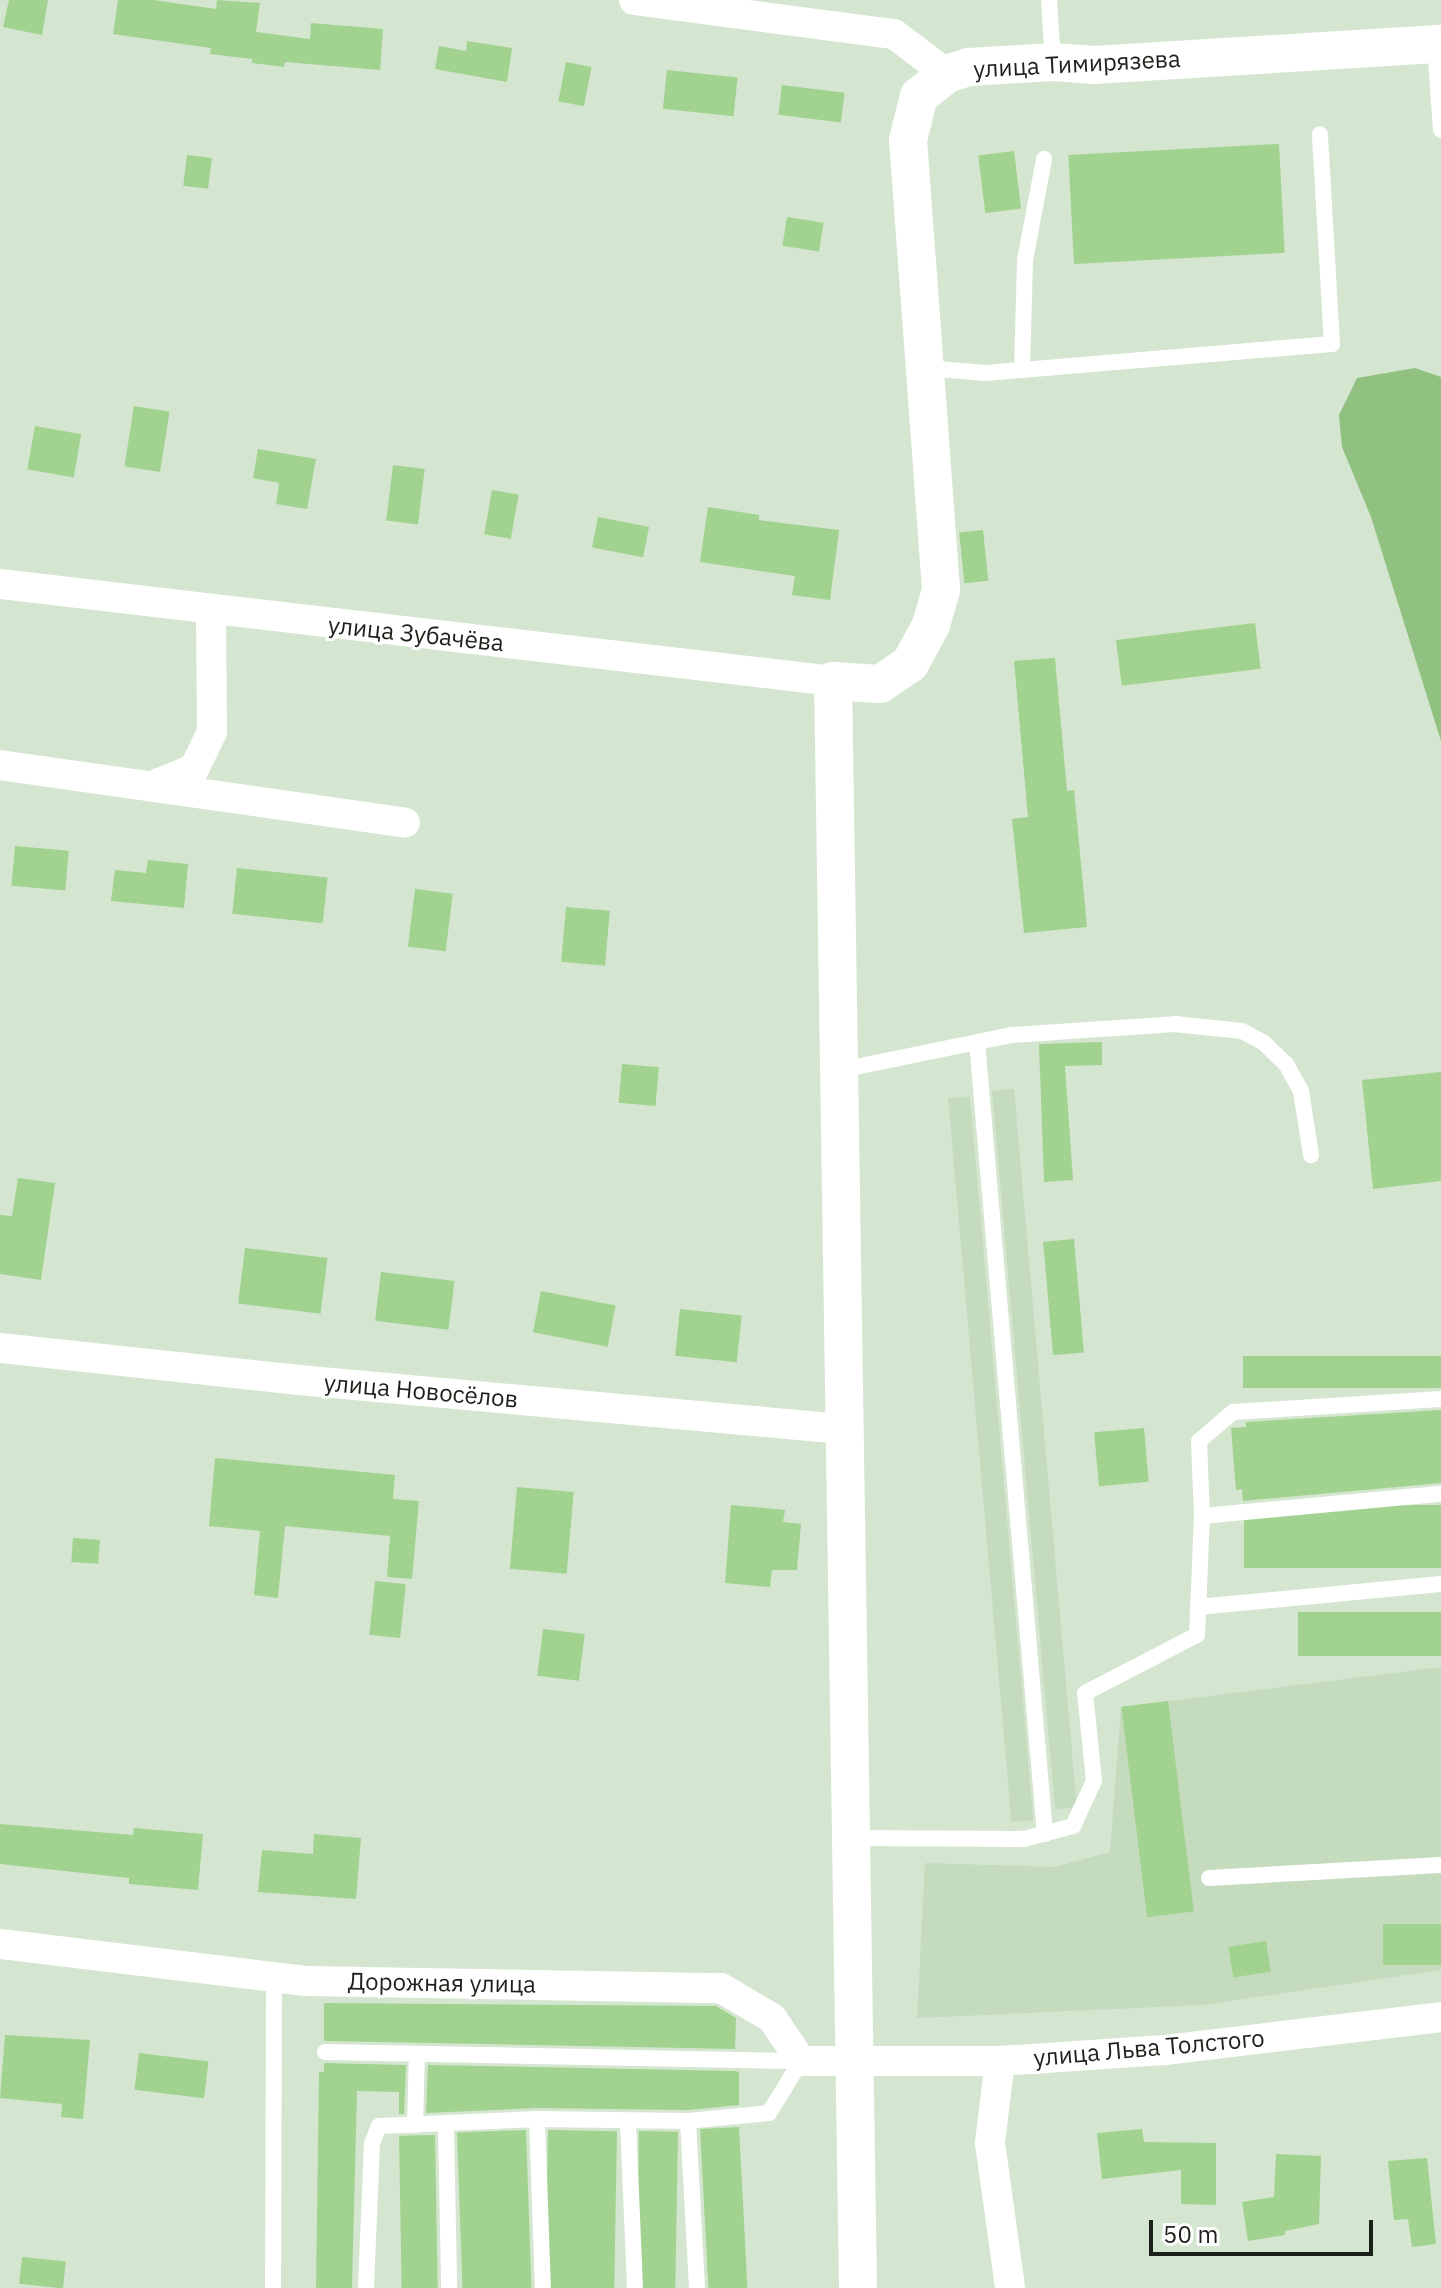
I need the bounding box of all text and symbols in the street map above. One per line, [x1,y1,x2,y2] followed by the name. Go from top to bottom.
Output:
[973,44,1181,84] street label: улица Тимирязева
[327,610,505,658] street label: улица Зубачёва
[323,1368,519,1414] street label: улица Новосёлов
[348,1967,536,1999] street label: Дорожная улица
[1032,2024,1266,2072] street label: улица Льва Толстого
[1153,2204,1377,2254] scale bar
[1163,2218,1218,2250] text: 50 m

